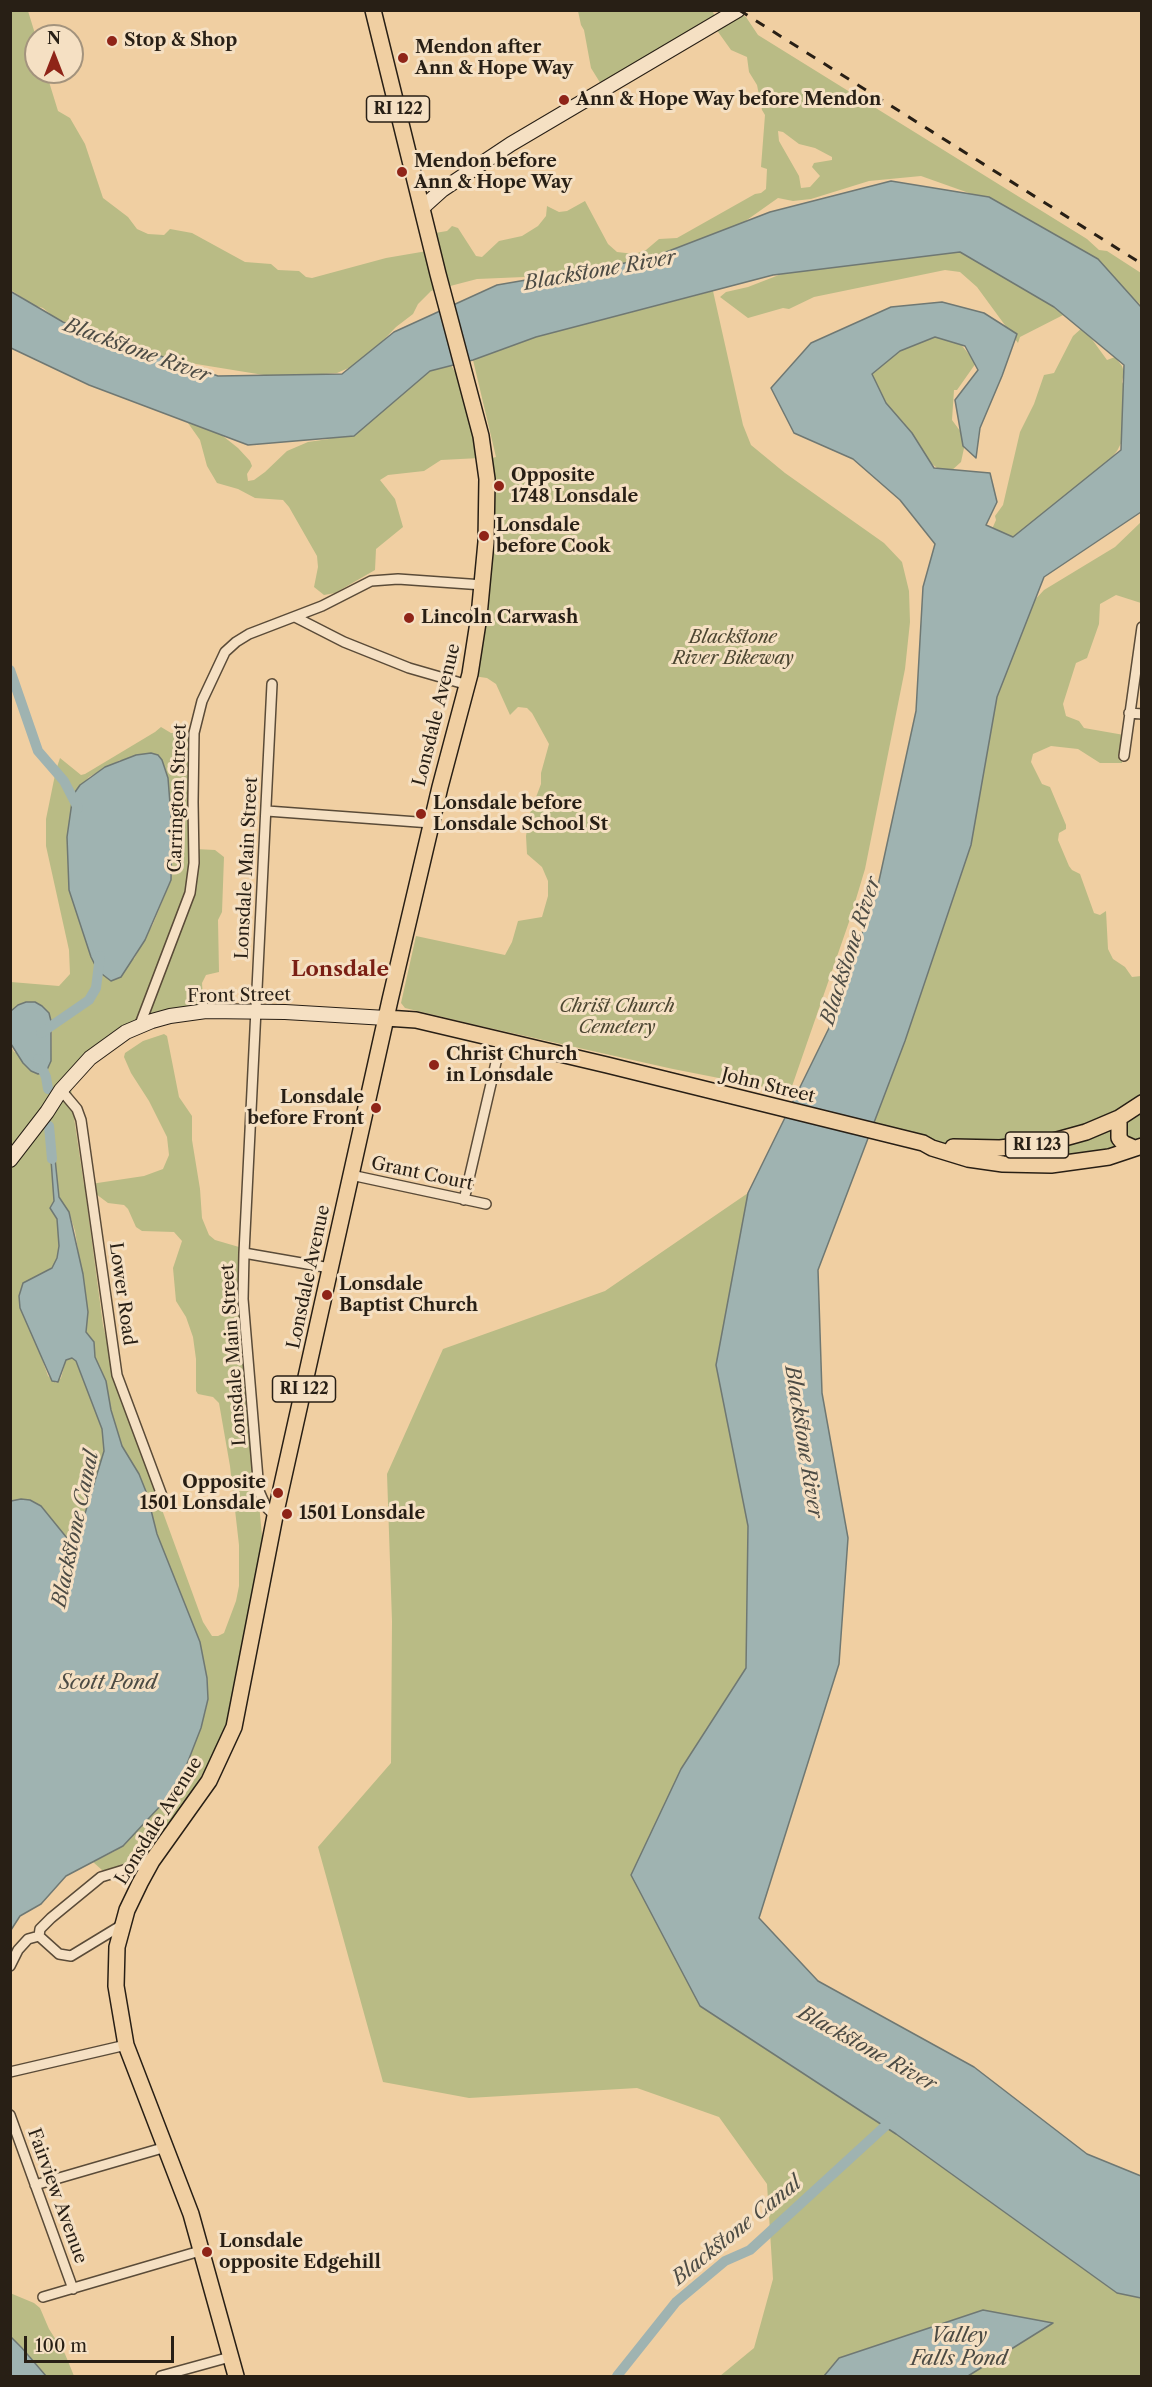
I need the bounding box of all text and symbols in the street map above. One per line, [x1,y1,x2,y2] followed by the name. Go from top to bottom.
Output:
[24,24,84,84] north arrow
[47,28,61,48] text: N
[124,30,237,52] place label: Stop & Shop
[105,34,119,48] marker: Stop & Shop
[415,37,573,80] place label: Mendon after Ann & Hope Way
[396,51,410,65] marker: Mendon after Ann & Hope Way
[576,89,881,111] place label: Ann & Hope Way before Mendon
[557,93,571,107] marker: Ann & Hope Way before Mendon
[366,96,430,122] road number: RI 122
[414,151,572,194] place label: Mendon before Ann & Hope Way
[395,165,409,179] marker: Mendon before Ann & Hope Way
[522,246,678,296] water label: Blackstone River
[60,313,214,389] water label: Blackstone River
[511,465,638,508] place label: Opposite 1748 Lonsdale
[492,479,506,493] marker: Opposite 1748 Lonsdale
[496,515,610,558] place label: Lonsdale before Cook
[477,529,491,543] marker: Lonsdale before Cook
[421,607,578,629] place label: Lincoln Carwash
[402,611,416,625] marker: Lincoln Carwash
[672,627,794,670] park label: Blackstone River Bikeway
[409,641,465,789] street label: Lonsdale Avenue
[165,723,191,873] street label: Carrington Street
[231,776,263,960] street label: Lonsdale Main Street
[433,793,608,836] place label: Lonsdale before Lonsdale School St
[414,807,428,821] marker: Lonsdale before Lonsdale School St
[816,874,886,1028] water label: Blackstone River
[291,957,389,983] district label: Lonsdale
[187,984,291,1008] street label: Front Street
[559,996,675,1038] park label: Christ Church Cemetery
[446,1044,578,1086] place label: Christ Church in Lonsdale
[427,1058,441,1072] marker: Christ Church in Lonsdale
[719,1064,817,1108] street label: John Street
[247,1087,364,1130] place label: Lonsdale before Front
[369,1101,383,1115] marker: Lonsdale before Front
[1006,1132,1068,1158] road number: RI 123
[369,1153,475,1195] street label: Grant Court
[283,1203,335,1351] street label: Lonsdale Avenue
[104,1241,140,1347] street label: Lower Road
[217,1263,251,1447] street label: Lonsdale Main Street
[339,1274,478,1316] place label: Lonsdale Baptist Church
[320,1288,334,1302] marker: Lonsdale Baptist Church
[779,1364,827,1520] water label: Blackstone River
[272,1376,336,1402] road number: RI 122
[48,1448,104,1610] water label: Blackstone Canal
[140,1472,266,1514] place label: Opposite 1501 Lonsdale
[271,1486,285,1500] marker: Opposite 1501 Lonsdale
[299,1503,425,1525] place label: 1501 Lonsdale
[280,1507,294,1521] marker: 1501 Lonsdale
[59,1671,157,1695] water label: Scott Pond
[111,1753,207,1889] street label: Lonsdale Avenue
[794,2001,940,2097] water label: Blackstone River
[23,2125,91,2267] street label: Fairview Avenue
[667,2171,807,2291] water label: Blackstone Canal
[219,2231,381,2274] place label: Lonsdale opposite Edgehill
[200,2245,214,2259] marker: Lonsdale opposite Edgehill
[27,2324,177,2362] scale bar
[911,2324,1007,2371] water label: Valley Falls Pond
[35,2335,87,2357] text: 100 m

